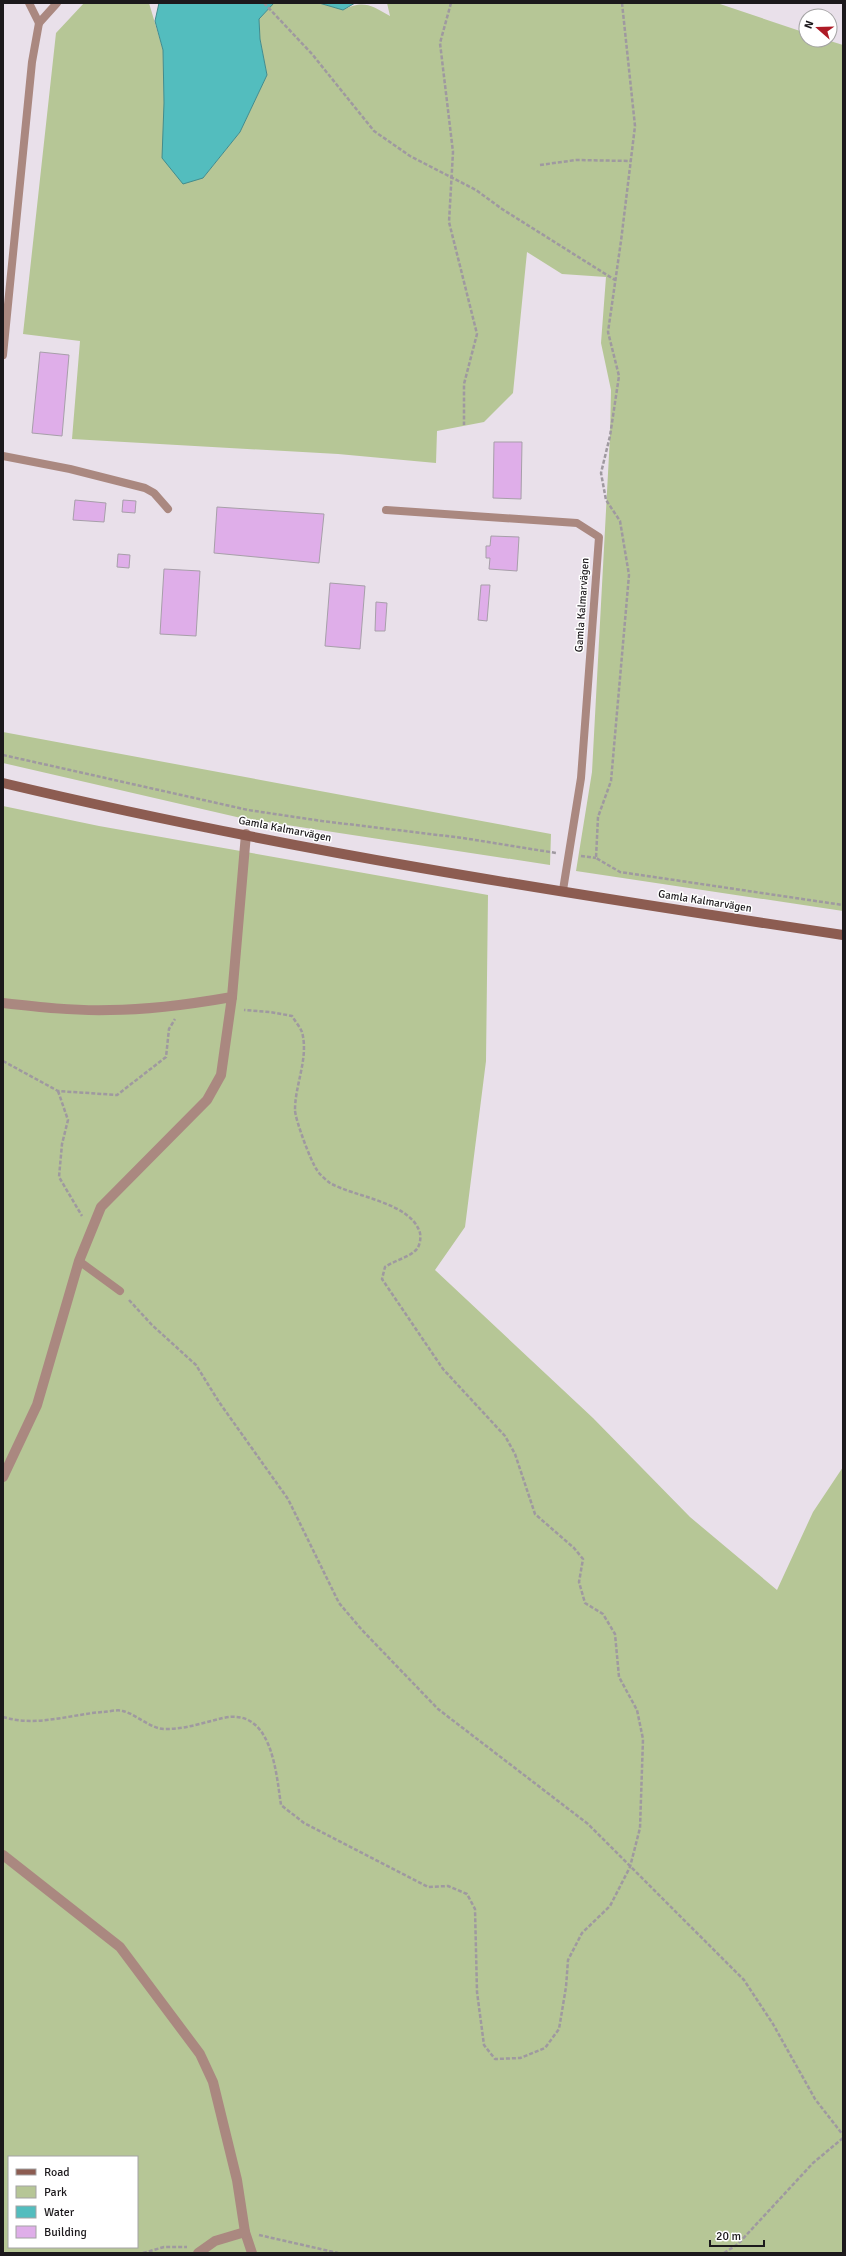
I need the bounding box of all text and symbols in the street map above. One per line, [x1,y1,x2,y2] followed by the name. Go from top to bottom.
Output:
[798,8,838,48] north arrow
[802,19,816,31] text: N
[572,557,592,653] street label: Gamla Kalmarvägen
[237,814,333,844] street label: Gamla Kalmarvägen
[657,887,753,915] street label: Gamla Kalmarvägen
[8,2156,138,2248] legend
[44,2165,70,2180] text: Road
[44,2185,67,2200] text: Park
[44,2205,75,2220] text: Water
[710,2222,764,2248] scale bar
[44,2225,87,2240] text: Building
[716,2229,741,2244] text: 20 m

